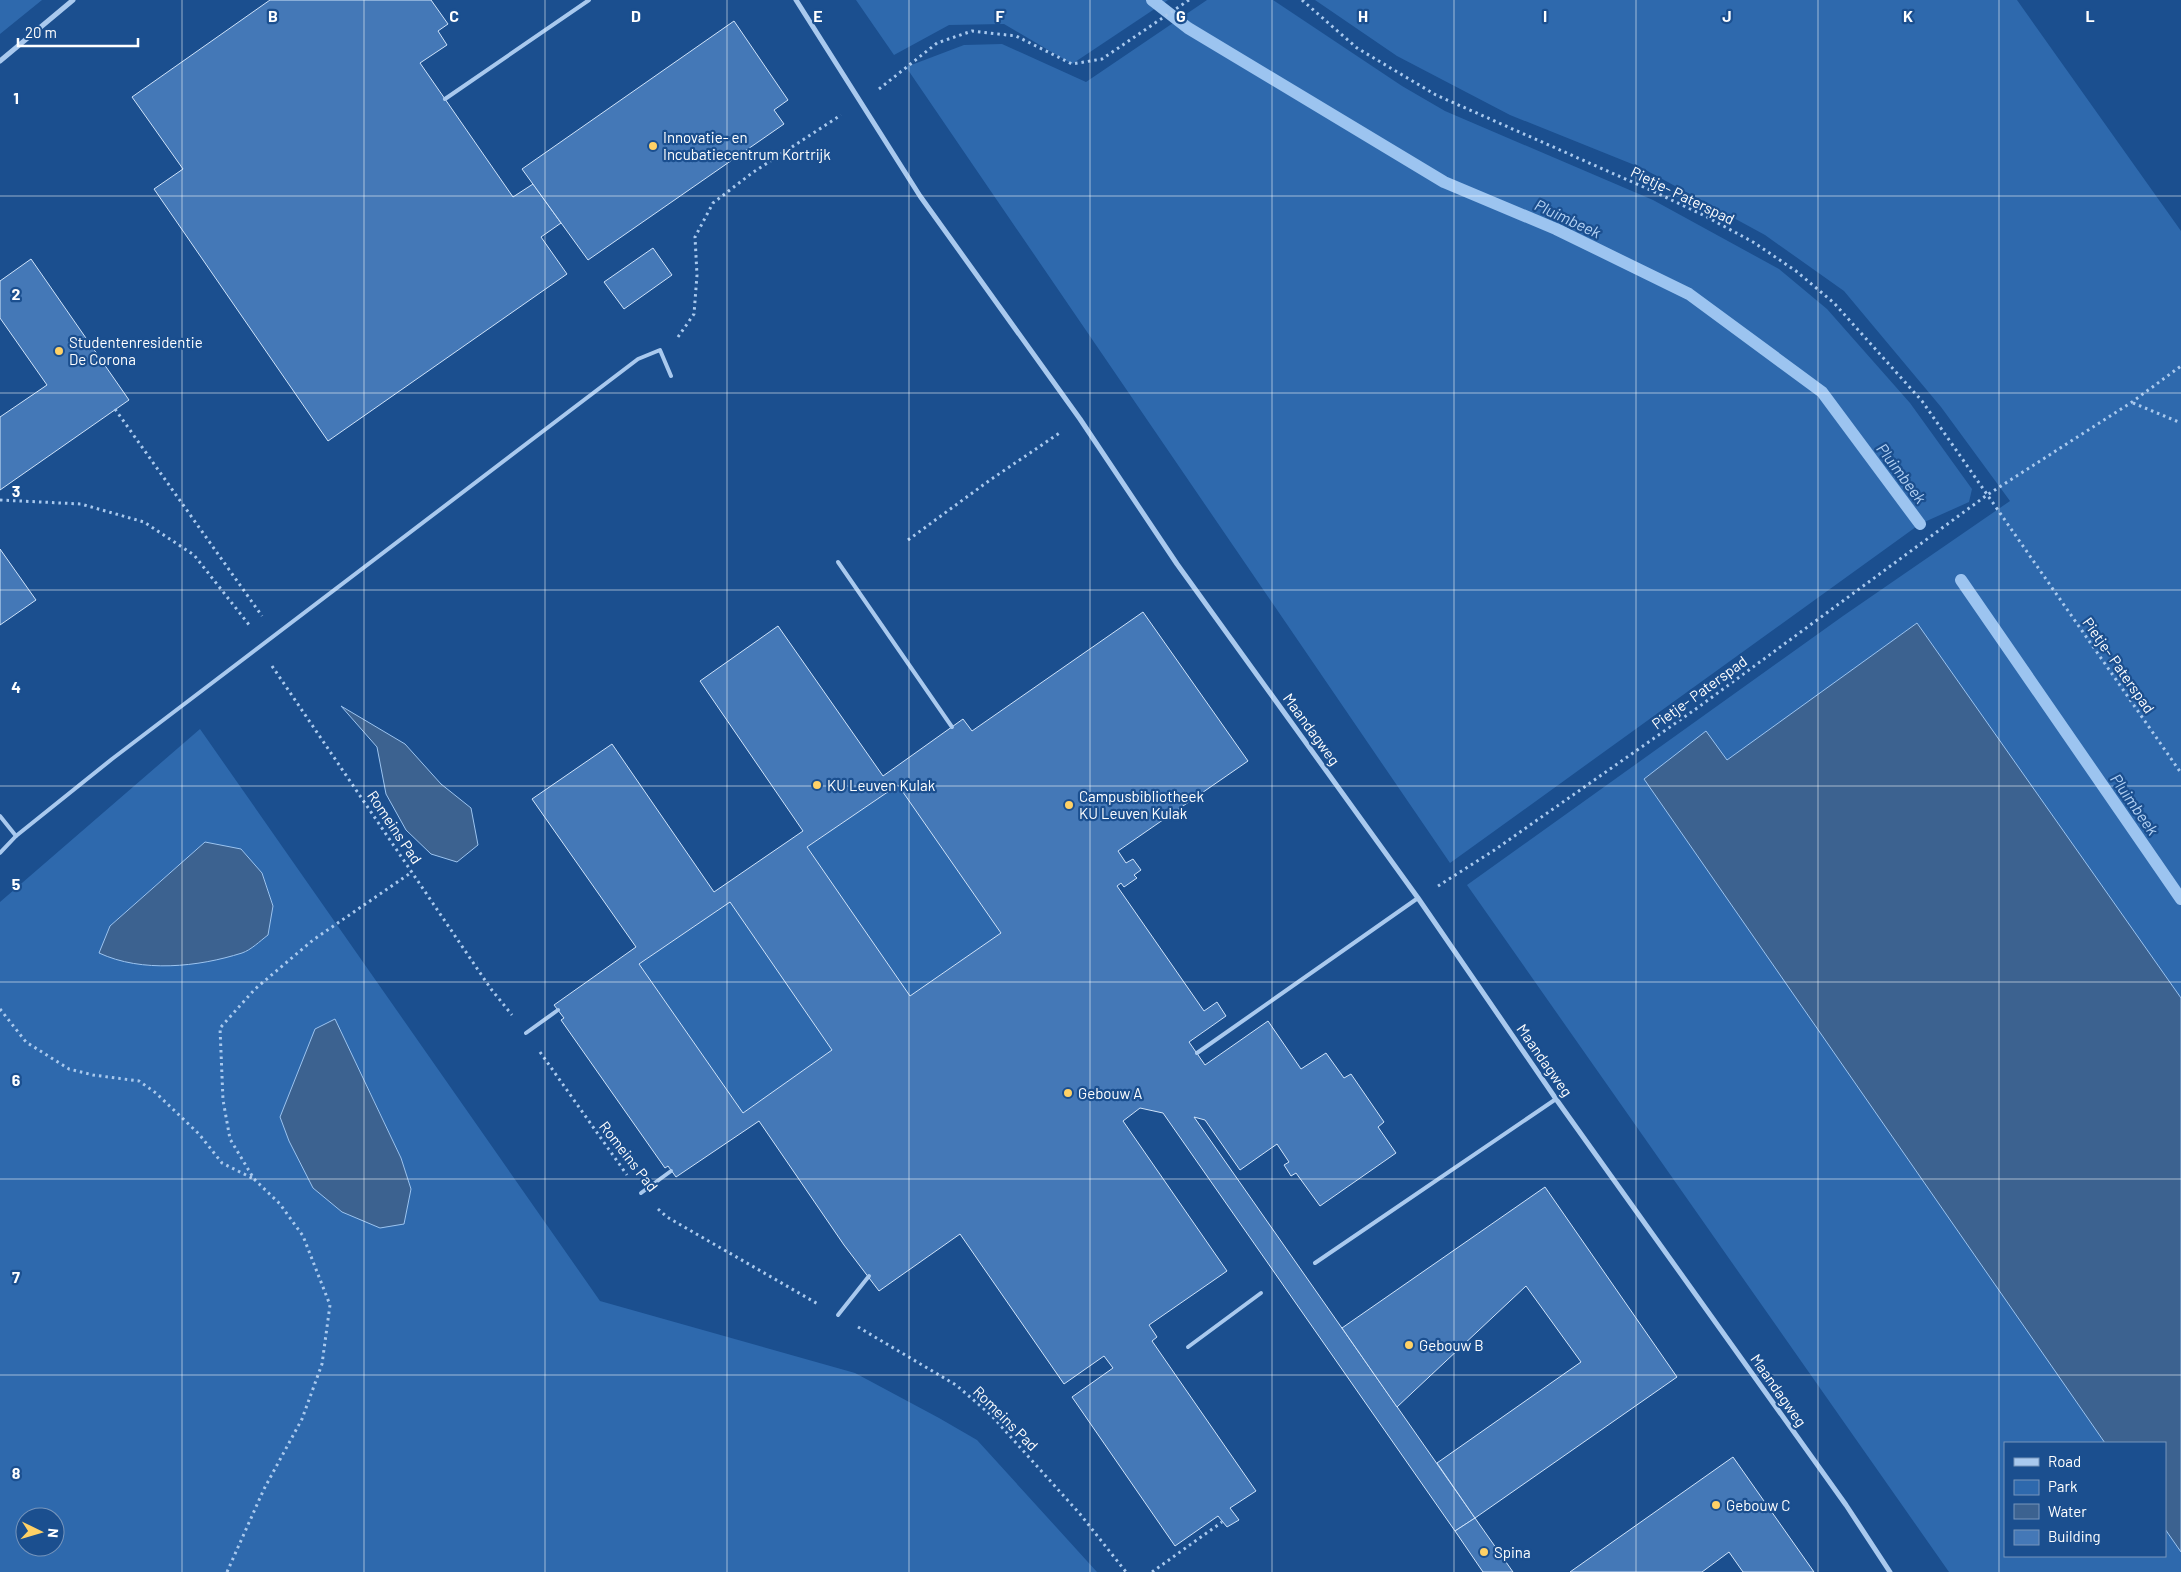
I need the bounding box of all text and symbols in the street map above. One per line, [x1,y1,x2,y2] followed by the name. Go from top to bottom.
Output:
[268,6,278,25] text: B
[449,6,459,25] text: C
[631,6,641,25] text: D
[813,6,823,25] text: E
[996,6,1005,25] text: F
[1176,6,1186,25] text: G
[1358,6,1368,25] text: H
[1543,6,1547,25] text: I
[1722,6,1732,25] text: J
[1903,6,1913,25] text: K
[2085,6,2095,25] text: L
[18,15,138,47] scale bar
[25,23,57,41] text: 20 m
[13,88,19,107] text: 1
[663,128,831,163] place label: Innovatie- en Incubatiecentrum Kortrijk
[647,140,659,152] marker: Innovatie- en Incubatiecentrum Kortrijk
[1628,162,1738,228] street label: Pietje- Paterspad
[1532,194,1604,242] water label: Pluimbeek
[12,284,21,303] text: 2
[69,333,203,368] place label: Studentenresidentie De Corona
[53,345,65,357] marker: Studentenresidentie De Corona
[1873,439,1931,507] water label: Pluimbeek
[12,481,20,500] text: 3
[2079,614,2159,716] street label: Pietje- Paterspad
[1648,651,1750,733] street label: Pietje- Paterspad
[11,677,21,696] text: 4
[1280,690,1344,768] street label: Maandagweg
[2107,770,2163,839] water label: Pluimbeek
[827,776,936,794] place label: KU Leuven Kulak
[811,779,823,791] marker: KU Leuven Kulak
[364,787,426,867] street label: Romeins Pad
[1079,787,1205,822] place label: Campusbibliotheek KU Leuven Kulak
[1063,799,1075,811] marker: Campusbibliotheek KU Leuven Kulak
[12,874,21,893] text: 5
[1513,1020,1577,1100] street label: Maandagweg
[12,1070,21,1089] text: 6
[1078,1084,1142,1102] place label: Gebouw A
[1062,1087,1074,1099] marker: Gebouw A
[596,1117,662,1195] street label: Romeins Pad
[12,1267,20,1286] text: 7
[1419,1336,1484,1354] place label: Gebouw B
[1403,1339,1415,1351] marker: Gebouw B
[1747,1350,1811,1430] street label: Maandagweg
[970,1382,1042,1454] street label: Romeins Pad
[2004,1442,2166,1557] legend
[2048,1452,2081,1470] text: Road
[12,1463,21,1482] text: 8
[2048,1477,2078,1495] text: Park
[1726,1496,1790,1514] place label: Gebouw C
[1710,1499,1722,1511] marker: Gebouw C
[2048,1502,2087,1520] text: Water
[15,1507,65,1557] north arrow
[2048,1527,2101,1545] text: Building
[45,1528,62,1539] text: N
[1494,1543,1531,1561] place label: Spina
[1478,1546,1490,1558] marker: Spina

